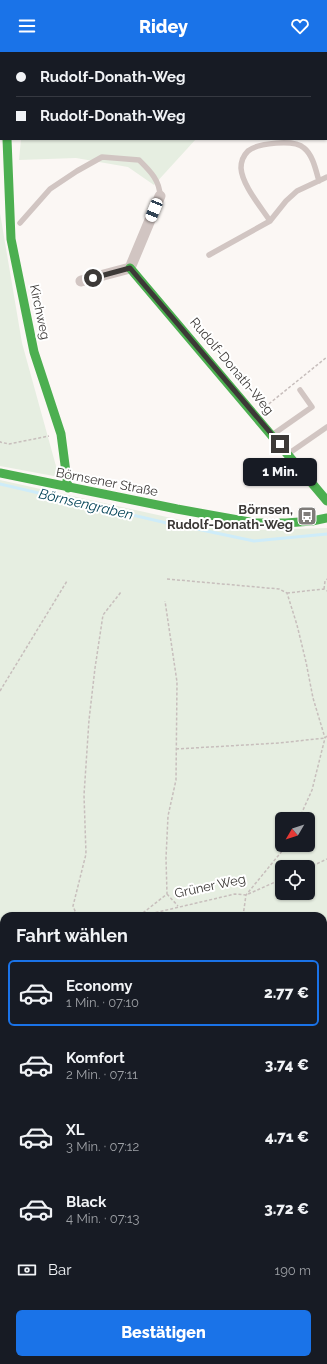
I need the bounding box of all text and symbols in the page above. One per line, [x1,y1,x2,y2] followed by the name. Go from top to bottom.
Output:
[16,15,38,37] icon: menu
[289,15,311,37] icon: heart
[139,16,188,37] text: Ridey
[40,68,186,86] text: Rudolf-Donath-Weg
[40,107,186,125] text: Rudolf-Donath-Weg
[144,197,164,223] car
[84,269,102,287] route start
[27,283,53,341] street label: Kirchweg
[187,314,277,418] street label: Rudolf-Donath-Weg
[271,435,289,453] route end
[243,458,317,486] callout: 1 Min.
[262,464,298,479] text: 1 Min.
[55,465,160,499] street label: Börnsener Straße
[37,485,135,523] water label: Börnsengraben
[167,502,293,532] place label: Börnsen, Rudolf-Donath-Weg
[296,505,318,527] bus stop icon: Börnsen, Rudolf-Donath-Weg
[275,812,315,852] north arrow
[275,812,315,900] map controls
[275,860,315,900] button: locate
[173,871,247,901] street label: Grüner Weg
[16,925,128,946] text: Fahrt wählen
[18,975,54,1011] icon: car
[66,977,133,995] text: Economy
[264,984,309,1002] text: 2.77 €
[66,995,139,1010] text: 1 Min. · 07:10
[18,1047,54,1083] icon: car
[66,1049,125,1067] text: Komfort
[265,1056,309,1074] text: 3.74 €
[66,1067,138,1082] text: 2 Min. · 07:11
[18,1119,54,1155] icon: car
[66,1121,84,1139] text: XL
[265,1128,309,1146] text: 4.71 €
[66,1139,139,1154] text: 3 Min. · 07:12
[18,1191,54,1227] icon: car
[66,1193,106,1211] text: Black
[264,1200,309,1218] text: 3.72 €
[66,1211,140,1226] text: 4 Min. · 07:13
[16,1259,38,1281] icon: cash
[48,1261,71,1279] text: Bar
[275,1263,311,1278] text: 190 m
[16,1310,311,1356] button: Bestätigen

